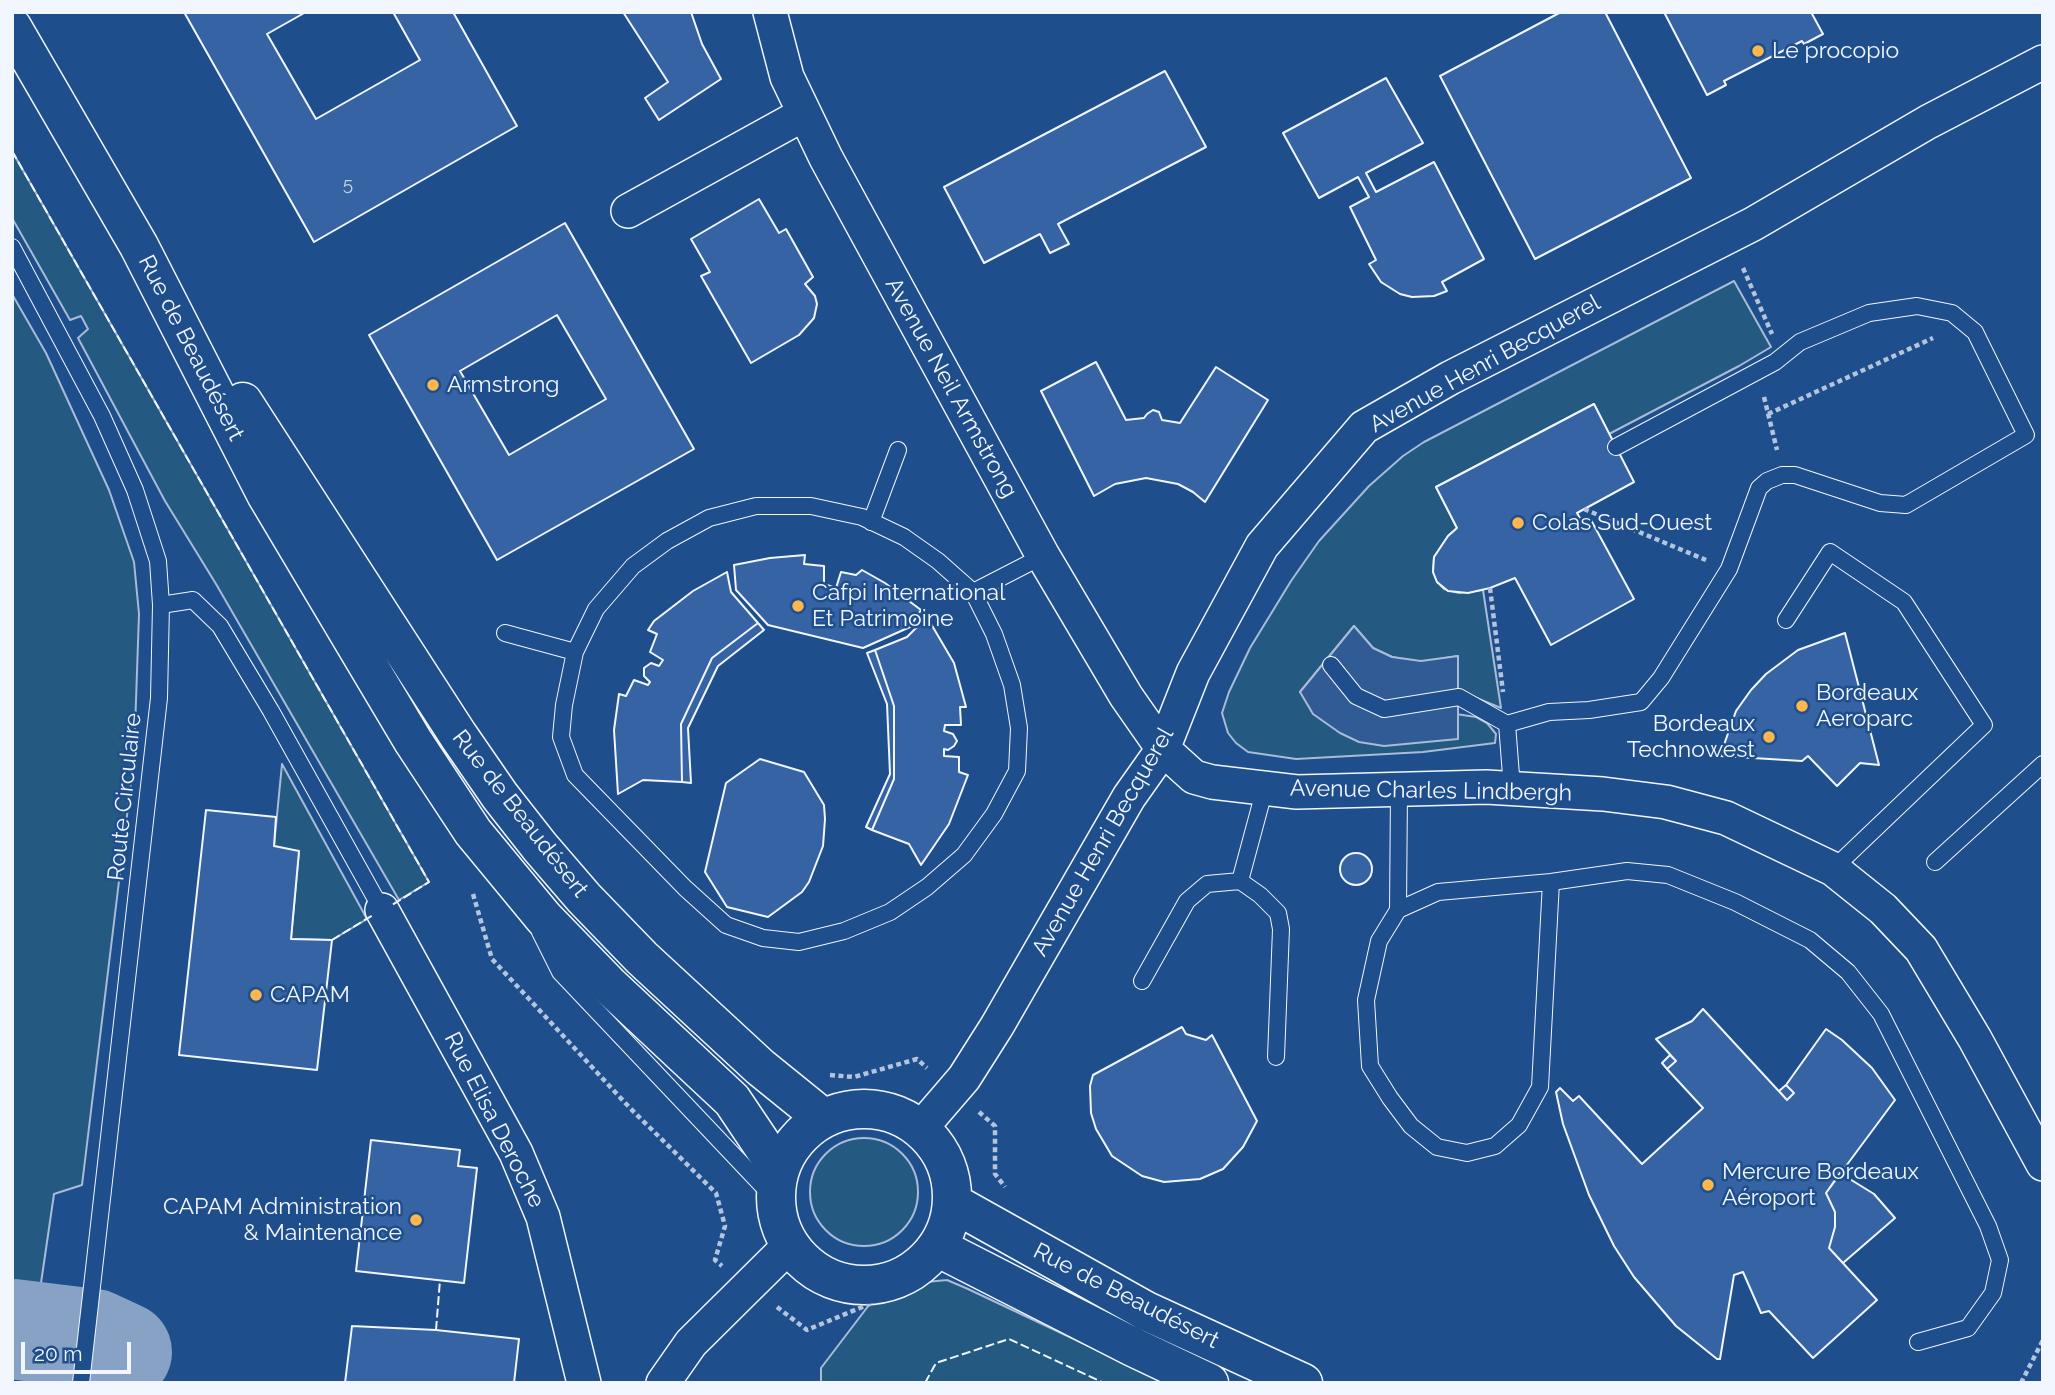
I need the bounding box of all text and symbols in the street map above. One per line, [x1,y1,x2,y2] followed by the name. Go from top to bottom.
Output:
[1772,37,1899,65] place label: Le procopio
[1750,43,1766,59] marker: Le procopio
[343,173,353,195] house number: 5
[132,251,250,445] street label: Rue de Beaudésert
[879,273,1023,503] street label: Avenue Neil Armstrong
[1365,289,1605,439] street label: Avenue Henri Becquerel
[447,371,560,399] place label: Armstrong
[425,377,441,393] marker: Armstrong
[1532,509,1712,537] place label: Colas Sud-Ouest
[1510,515,1526,531] marker: Colas Sud-Ouest
[812,579,1005,633] place label: Cafpi International Et Patrimoine
[790,598,806,614] marker: Cafpi International Et Patrimoine
[1816,679,1918,733] place label: Bordeaux Aeroparc
[1794,698,1810,714] marker: Bordeaux Aeroparc
[1627,710,1755,764] place label: Bordeaux Technowest
[102,712,148,882] street label: Route Circulaire
[1026,723,1180,961] street label: Avenue Henri Becquerel
[446,725,594,903] street label: Rue de Beaudésert
[1761,729,1777,745] marker: Bordeaux Technowest
[1290,775,1572,807] street label: Avenue Charles Lindbergh
[270,981,350,1009] place label: CAPAM
[248,987,264,1003] marker: CAPAM
[438,1028,550,1212] street label: Rue Elisa Deroche
[1722,1158,1919,1212] place label: Mercure Bordeaux Aéroport
[1700,1177,1716,1193] marker: Mercure Bordeaux Aéroport
[163,1193,402,1247] place label: CAPAM Administration & Maintenance
[408,1212,424,1228] marker: CAPAM Administration & Maintenance
[1029,1237,1223,1355] street label: Rue de Beaudésert
[24,1328,135,1372] scale bar
[34,1341,82,1366] text: 20 m

